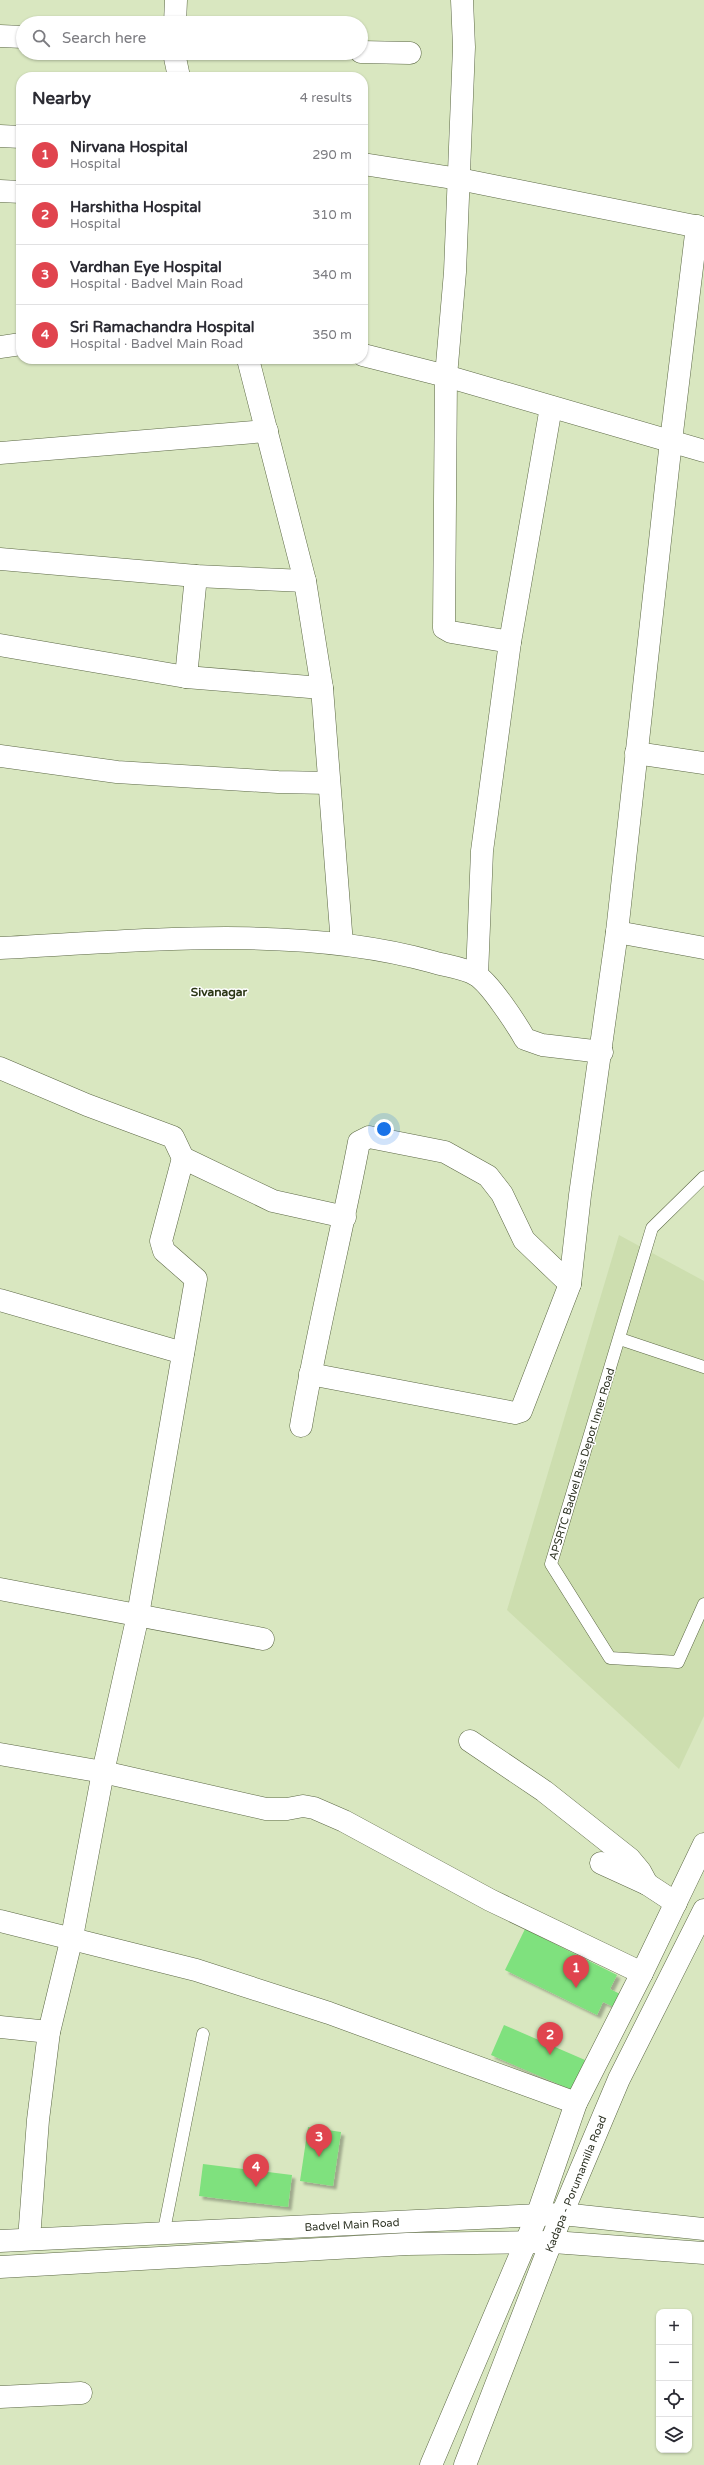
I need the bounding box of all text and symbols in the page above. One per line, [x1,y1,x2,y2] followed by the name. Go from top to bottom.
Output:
[16,16,368,60] search box
[30,27,52,49] icon: search
[62,29,146,47] text: Search here
[32,88,91,109] text: Nearby
[300,90,352,106] text: 4 results
[70,138,188,156] text: Nirvana Hospital
[41,147,49,163] text: 1
[312,147,352,163] text: 290 m
[70,156,121,172] text: Hospital
[70,198,201,216] text: Harshitha Hospital
[41,207,49,223] text: 2
[312,207,352,223] text: 310 m
[70,216,121,232] text: Hospital
[70,258,222,276] text: Vardhan Eye Hospital
[41,267,49,283] text: 3
[312,267,352,283] text: 340 m
[70,276,243,292] text: Hospital · Badvel Main Road
[70,318,255,336] text: Sri Ramachandra Hospital
[41,327,49,343] text: 4
[312,327,352,343] text: 350 m
[70,336,243,352] text: Hospital · Badvel Main Road
[191,985,248,1000] district label: Sivanagar
[374,1119,394,1139] your location
[547,1366,617,1562] street label: APSRTC Badvel Bus Depot Inner Road
[563,1955,589,1988] pin: 1
[537,2022,563,2055] pin: 2
[543,2114,609,2254] street label: Kadapa - Porumamilla Road
[306,2124,332,2157] pin: 3
[243,2154,269,2187] pin: 4
[304,2216,400,2234] street label: Badvel Main Road
[656,2309,692,2453] map controls
[656,2309,692,2345] button: +
[656,2345,692,2381] button: −
[656,2381,692,2417] button: locate
[656,2417,692,2453] button: layers

